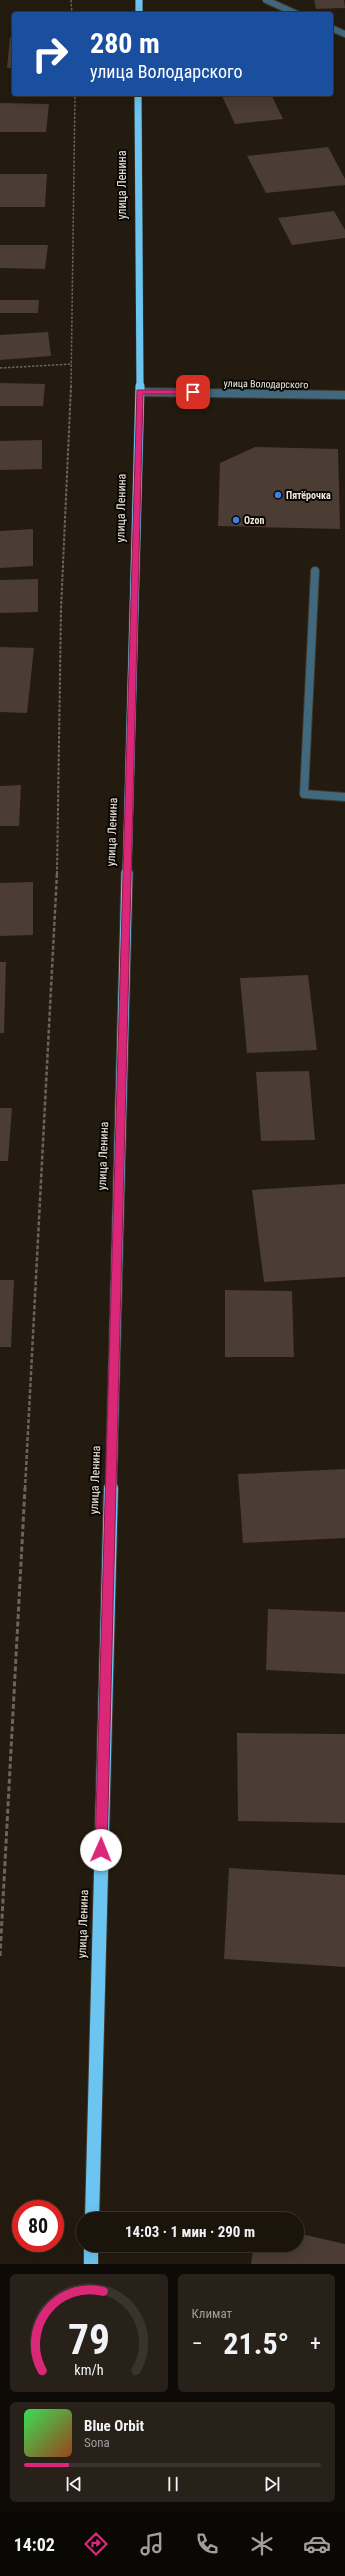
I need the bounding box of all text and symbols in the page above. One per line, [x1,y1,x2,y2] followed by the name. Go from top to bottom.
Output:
[90,27,160,60] text: 280 m
[24,28,76,80] icon: right
[90,61,243,82] text: улица Володарского
[115,150,129,219] street label: улица Ленина
[176,375,210,409] pin
[224,378,308,390] street label: улица Володарского
[182,381,204,403] icon: arrive
[113,473,129,543] street label: улица Ленина
[273,490,283,500] marker: Пятёрочка
[286,490,331,501] place label: Пятёрочка
[231,515,241,525] marker: Ozon
[244,515,264,526] place label: Ozon
[104,797,120,867] street label: улица Ленина
[95,1121,111,1191] street label: улица Ленина
[87,1445,103,1515] street label: улица Ленина
[80,1829,122,1871] position arrow
[75,1889,91,1959] street label: улица Ленина
[12,2200,64,2252] speed limit sign: 80
[125,2223,255,2241] text: 14:03 · 1 мин · 290 m
[192,2306,232,2321] text: Климат
[68,2315,110,2364] text: 79
[223,2326,289,2361] text: 21.5°
[192,2331,203,2356] text: −
[310,2331,321,2356] text: +
[74,2362,103,2378] text: km/h
[84,2417,144,2435] text: Blue Orbit
[84,2435,110,2450] text: Sona
[63,2473,85,2495] icon: previous
[162,2473,184,2495] icon: pause
[261,2473,283,2495] icon: next
[82,2530,110,2558] icon: directions
[138,2530,166,2558] icon: music
[193,2530,221,2558] icon: phone
[248,2530,276,2558] icon: climate
[303,2530,331,2558] icon: car
[14,2534,55,2555] text: 14:02

